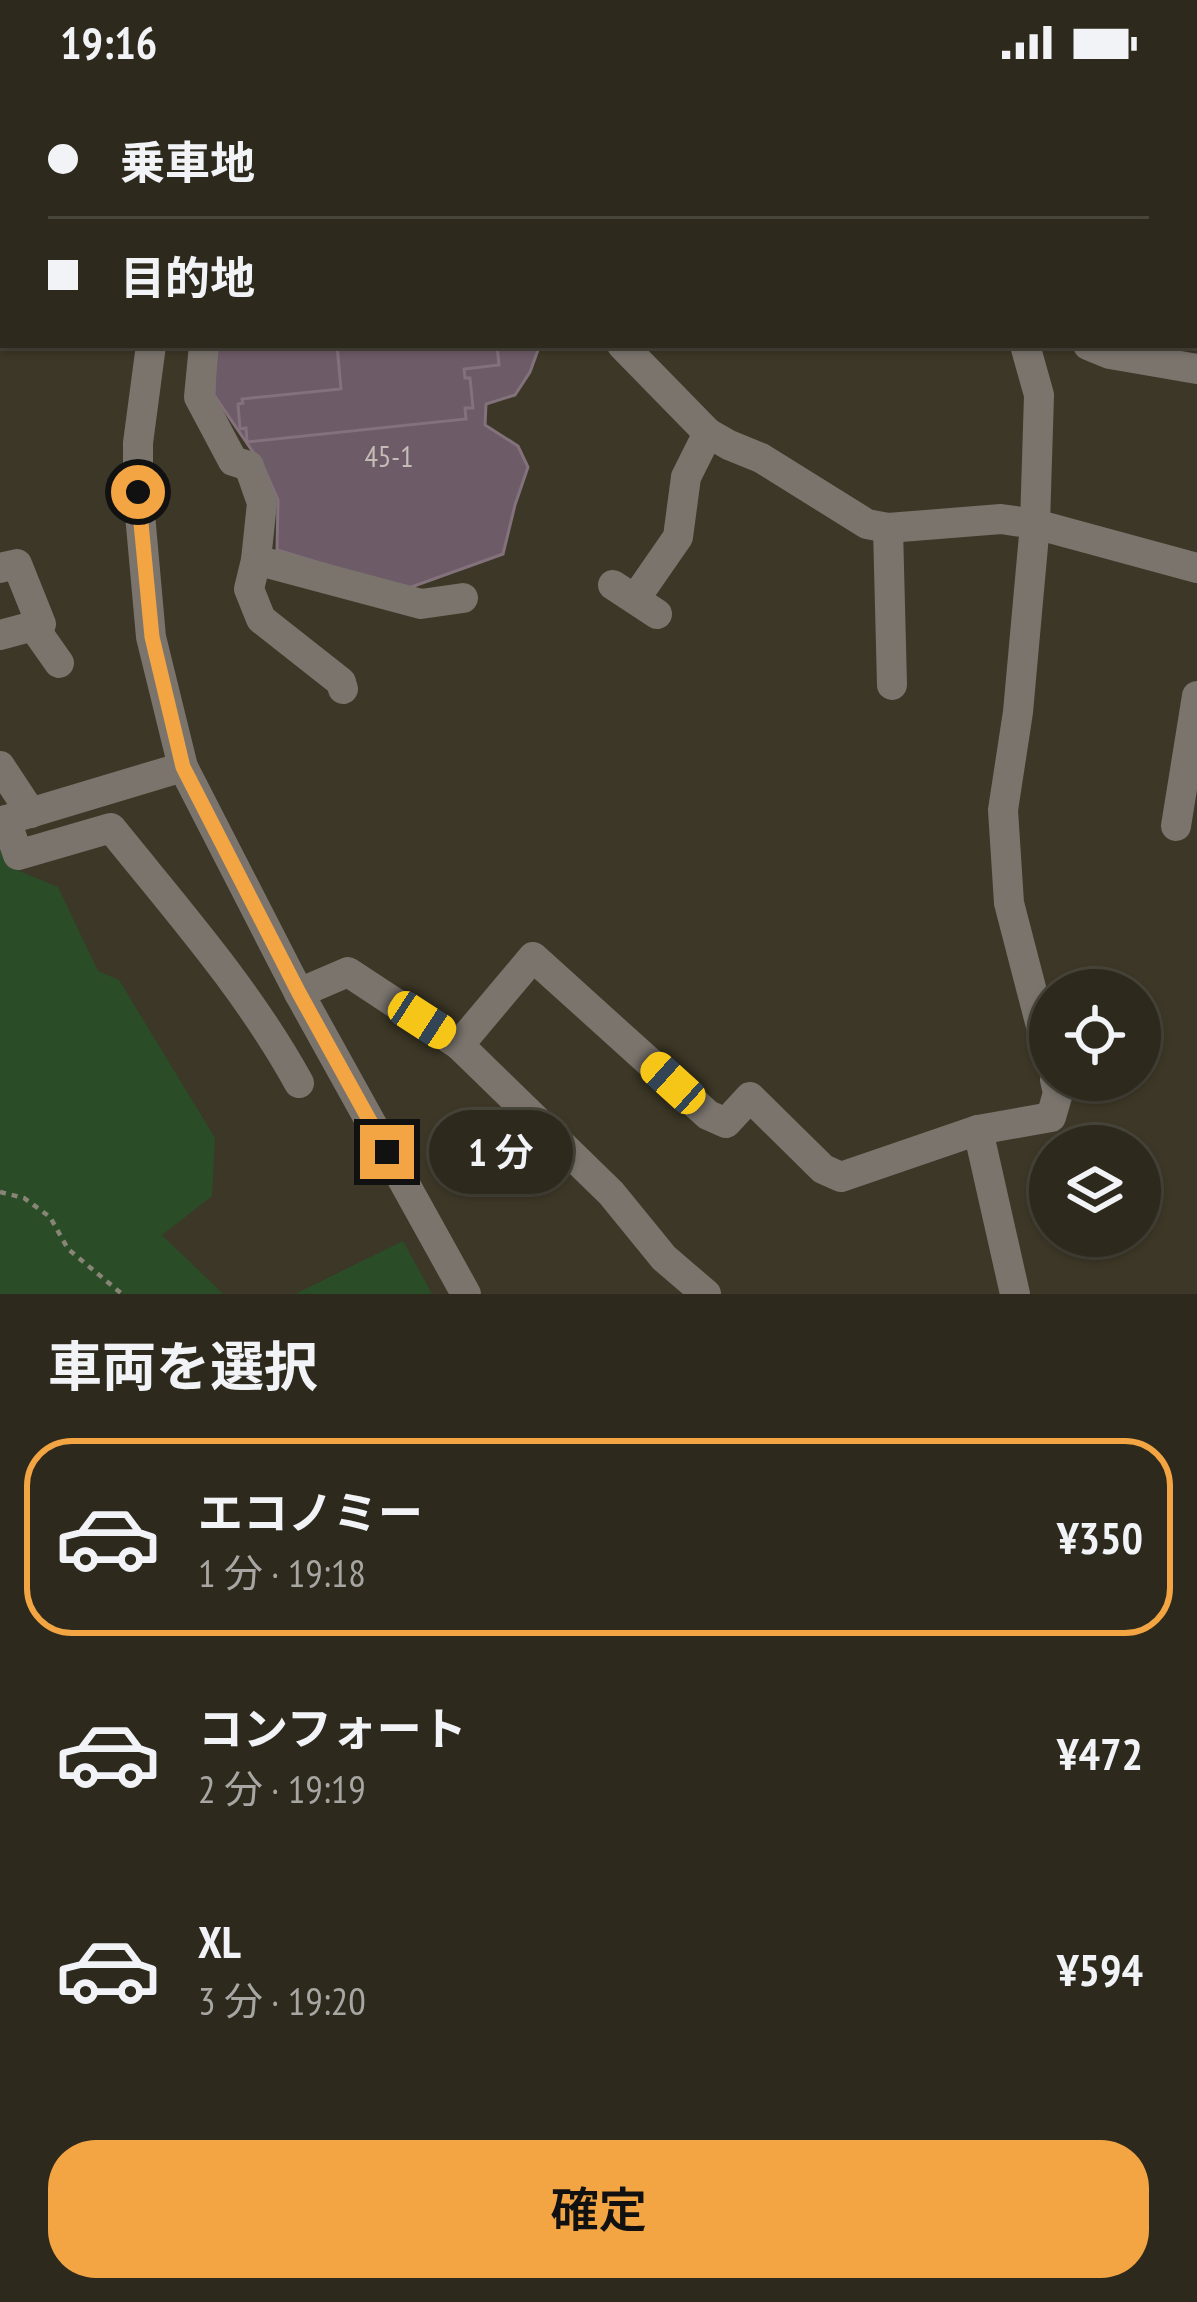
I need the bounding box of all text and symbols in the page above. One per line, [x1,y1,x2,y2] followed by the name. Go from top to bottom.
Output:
[60,13,157,71] text: 19:16
[120,133,255,191] text: 乗車地
[120,248,255,306] text: 目的地
[364,436,414,475] house number: 45-1
[111,465,165,519] route start
[1029,969,1161,1257] map controls
[1029,969,1161,1101] button: locate
[382,985,462,1055] car
[634,1046,712,1120] car
[429,1110,573,1194] callout: 1 分
[360,1125,414,1179] route end
[1029,1125,1161,1257] button: layers
[468,1126,534,1177] text: 1 分
[48,1331,318,1401] text: 車両を選択
[54,1483,162,1591] icon: car
[198,1483,423,1541] text: エコノミー
[1057,1508,1143,1566] text: ¥350
[198,1547,366,1598] text: 1 分 · 19:18
[54,1699,162,1807] icon: car
[198,1699,467,1757] text: コンフォート
[1057,1724,1143,1782] text: ¥472
[198,1763,366,1814] text: 2 分 · 19:19
[198,1912,241,1970] text: XL
[54,1915,162,2023] icon: car
[1057,1940,1143,1998] text: ¥594
[198,1975,366,2026] text: 3 分 · 19:20
[48,2140,1149,2278] button: 確定

